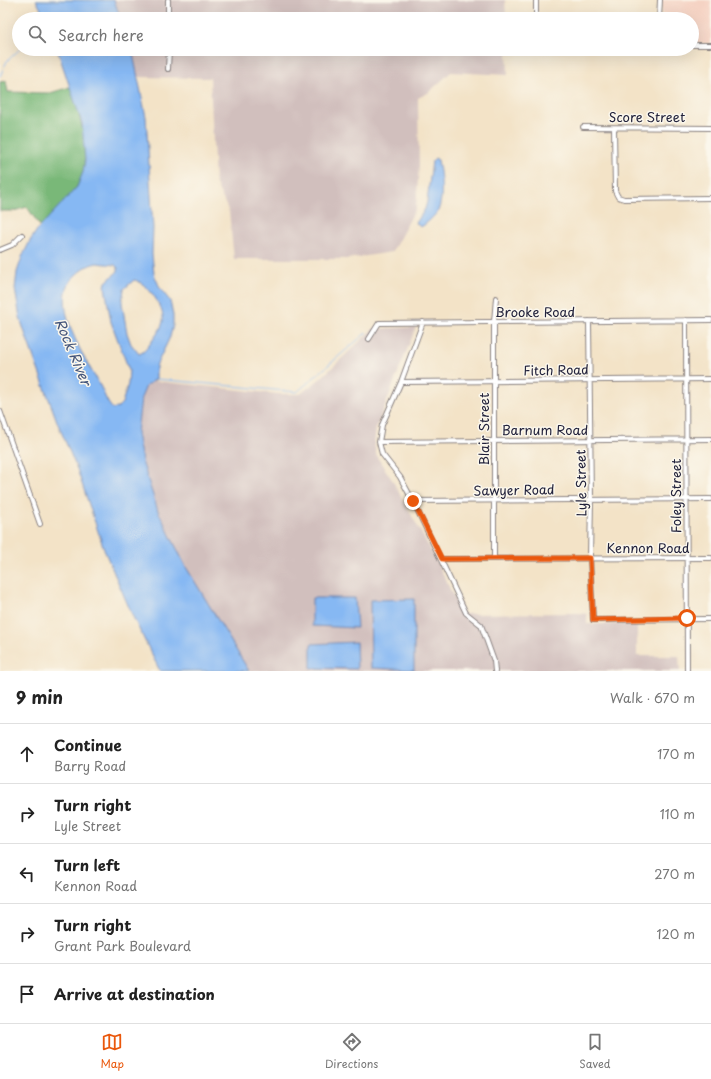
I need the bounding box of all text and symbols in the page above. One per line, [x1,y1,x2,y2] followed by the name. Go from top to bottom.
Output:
[12,12,699,56] search box
[26,23,48,45] icon: search
[58,23,144,46] text: Search here
[609,107,685,126] street label: Score Street
[495,302,575,321] street label: Brooke Road
[50,315,98,390] water label: Rock River
[523,359,589,380] street label: Fitch Road
[474,393,493,465] street label: Blair Street
[502,420,588,439] street label: Barnum Road
[570,449,591,517] street label: Lyle Street
[666,459,685,533] street label: Foley Street
[473,479,555,500] street label: Sawyer Road
[404,492,422,510] route end
[606,538,690,557] street label: Kennon Road
[678,609,696,627] route start
[16,684,63,710] text: 9 min
[610,688,695,707] text: Walk · 670 m
[54,733,122,756] text: Continue
[16,743,38,765] icon: ahead
[657,744,695,763] text: 170 m
[54,756,126,775] text: Barry Road
[54,793,131,816] text: Turn right
[16,803,38,825] icon: right
[660,804,695,823] text: 110 m
[54,816,121,835] text: Lyle Street
[54,853,120,876] text: Turn left
[16,863,38,885] icon: left
[654,864,695,883] text: 270 m
[54,876,137,895] text: Kennon Road
[54,913,131,936] text: Turn right
[16,923,38,945] icon: right
[656,924,695,943] text: 120 m
[54,936,191,955] text: Grant Park Boulevard
[54,982,215,1005] text: Arrive at destination
[16,983,38,1005] icon: arrive
[100,1031,124,1072] tab: Map
[325,1031,378,1072] tab: Directions
[579,1031,611,1072] tab: Saved

